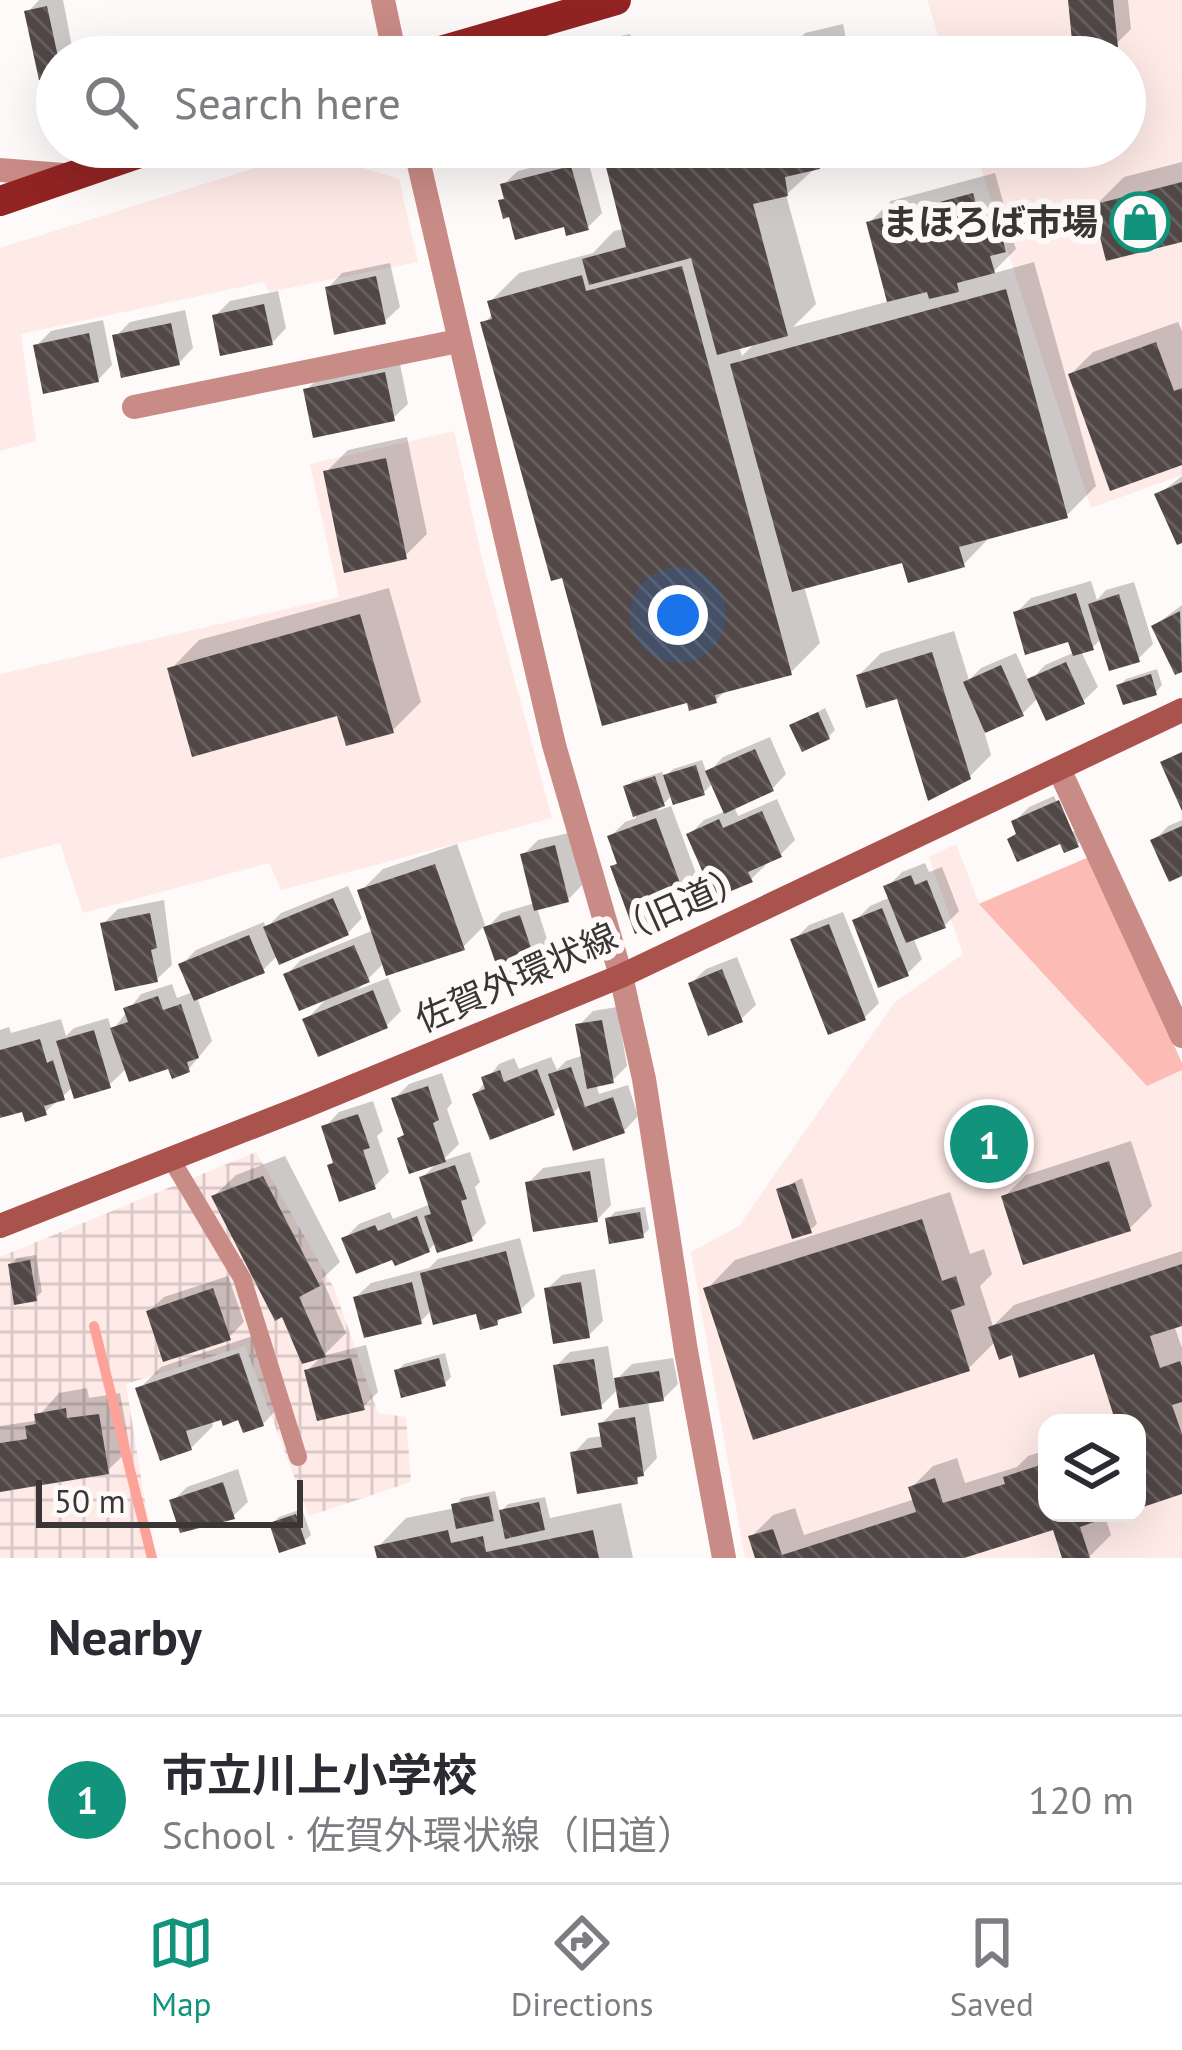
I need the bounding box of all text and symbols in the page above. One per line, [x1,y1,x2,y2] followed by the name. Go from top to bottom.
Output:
[36,36,1146,168] search box
[78,69,144,135] icon: search
[174,73,401,131] text: Search here
[1109,191,1171,253] shop icon: まほろば市場
[882,198,1098,245] place label: まほろば市場
[648,585,708,645] your location
[408,853,756,1042] street label: 佐賀外環状線（旧道）
[950,1099,1028,1189] pin: 1
[1038,1414,1146,1522] map controls
[1038,1414,1146,1522] button: layers
[36,1474,303,1527] scale bar
[54,1479,126,1522] text: 50 m
[48,1603,202,1669] text: Nearby
[162,1745,477,1803] text: 市立川上小学校
[76,1774,98,1825] text: 1
[1028,1774,1134,1825] text: 120 m
[162,1809,696,1860] text: School · 佐賀外環状線（旧道）
[148,1910,214,2025] tab: Map
[511,1910,653,2025] tab: Directions
[950,1910,1034,2025] tab: Saved

